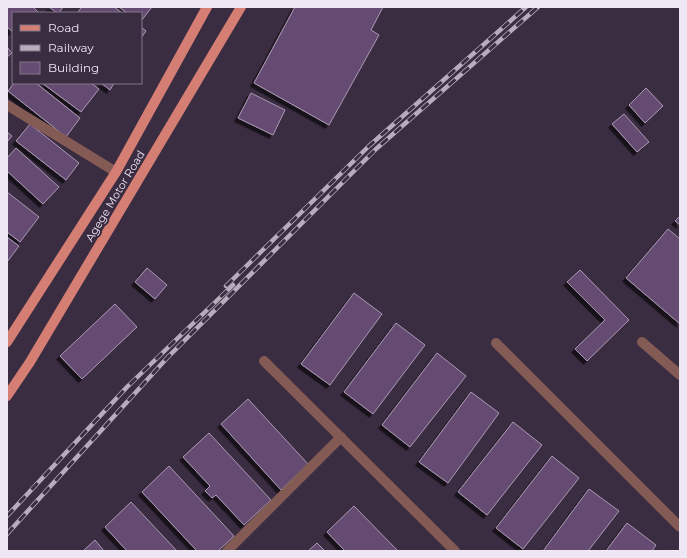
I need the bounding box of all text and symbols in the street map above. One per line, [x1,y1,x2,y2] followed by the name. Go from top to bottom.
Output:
[12,12,142,84] legend
[48,20,79,35] text: Road
[48,40,94,55] text: Railway
[48,60,99,75] text: Building
[82,148,148,244] street label: Agege Motor Road

